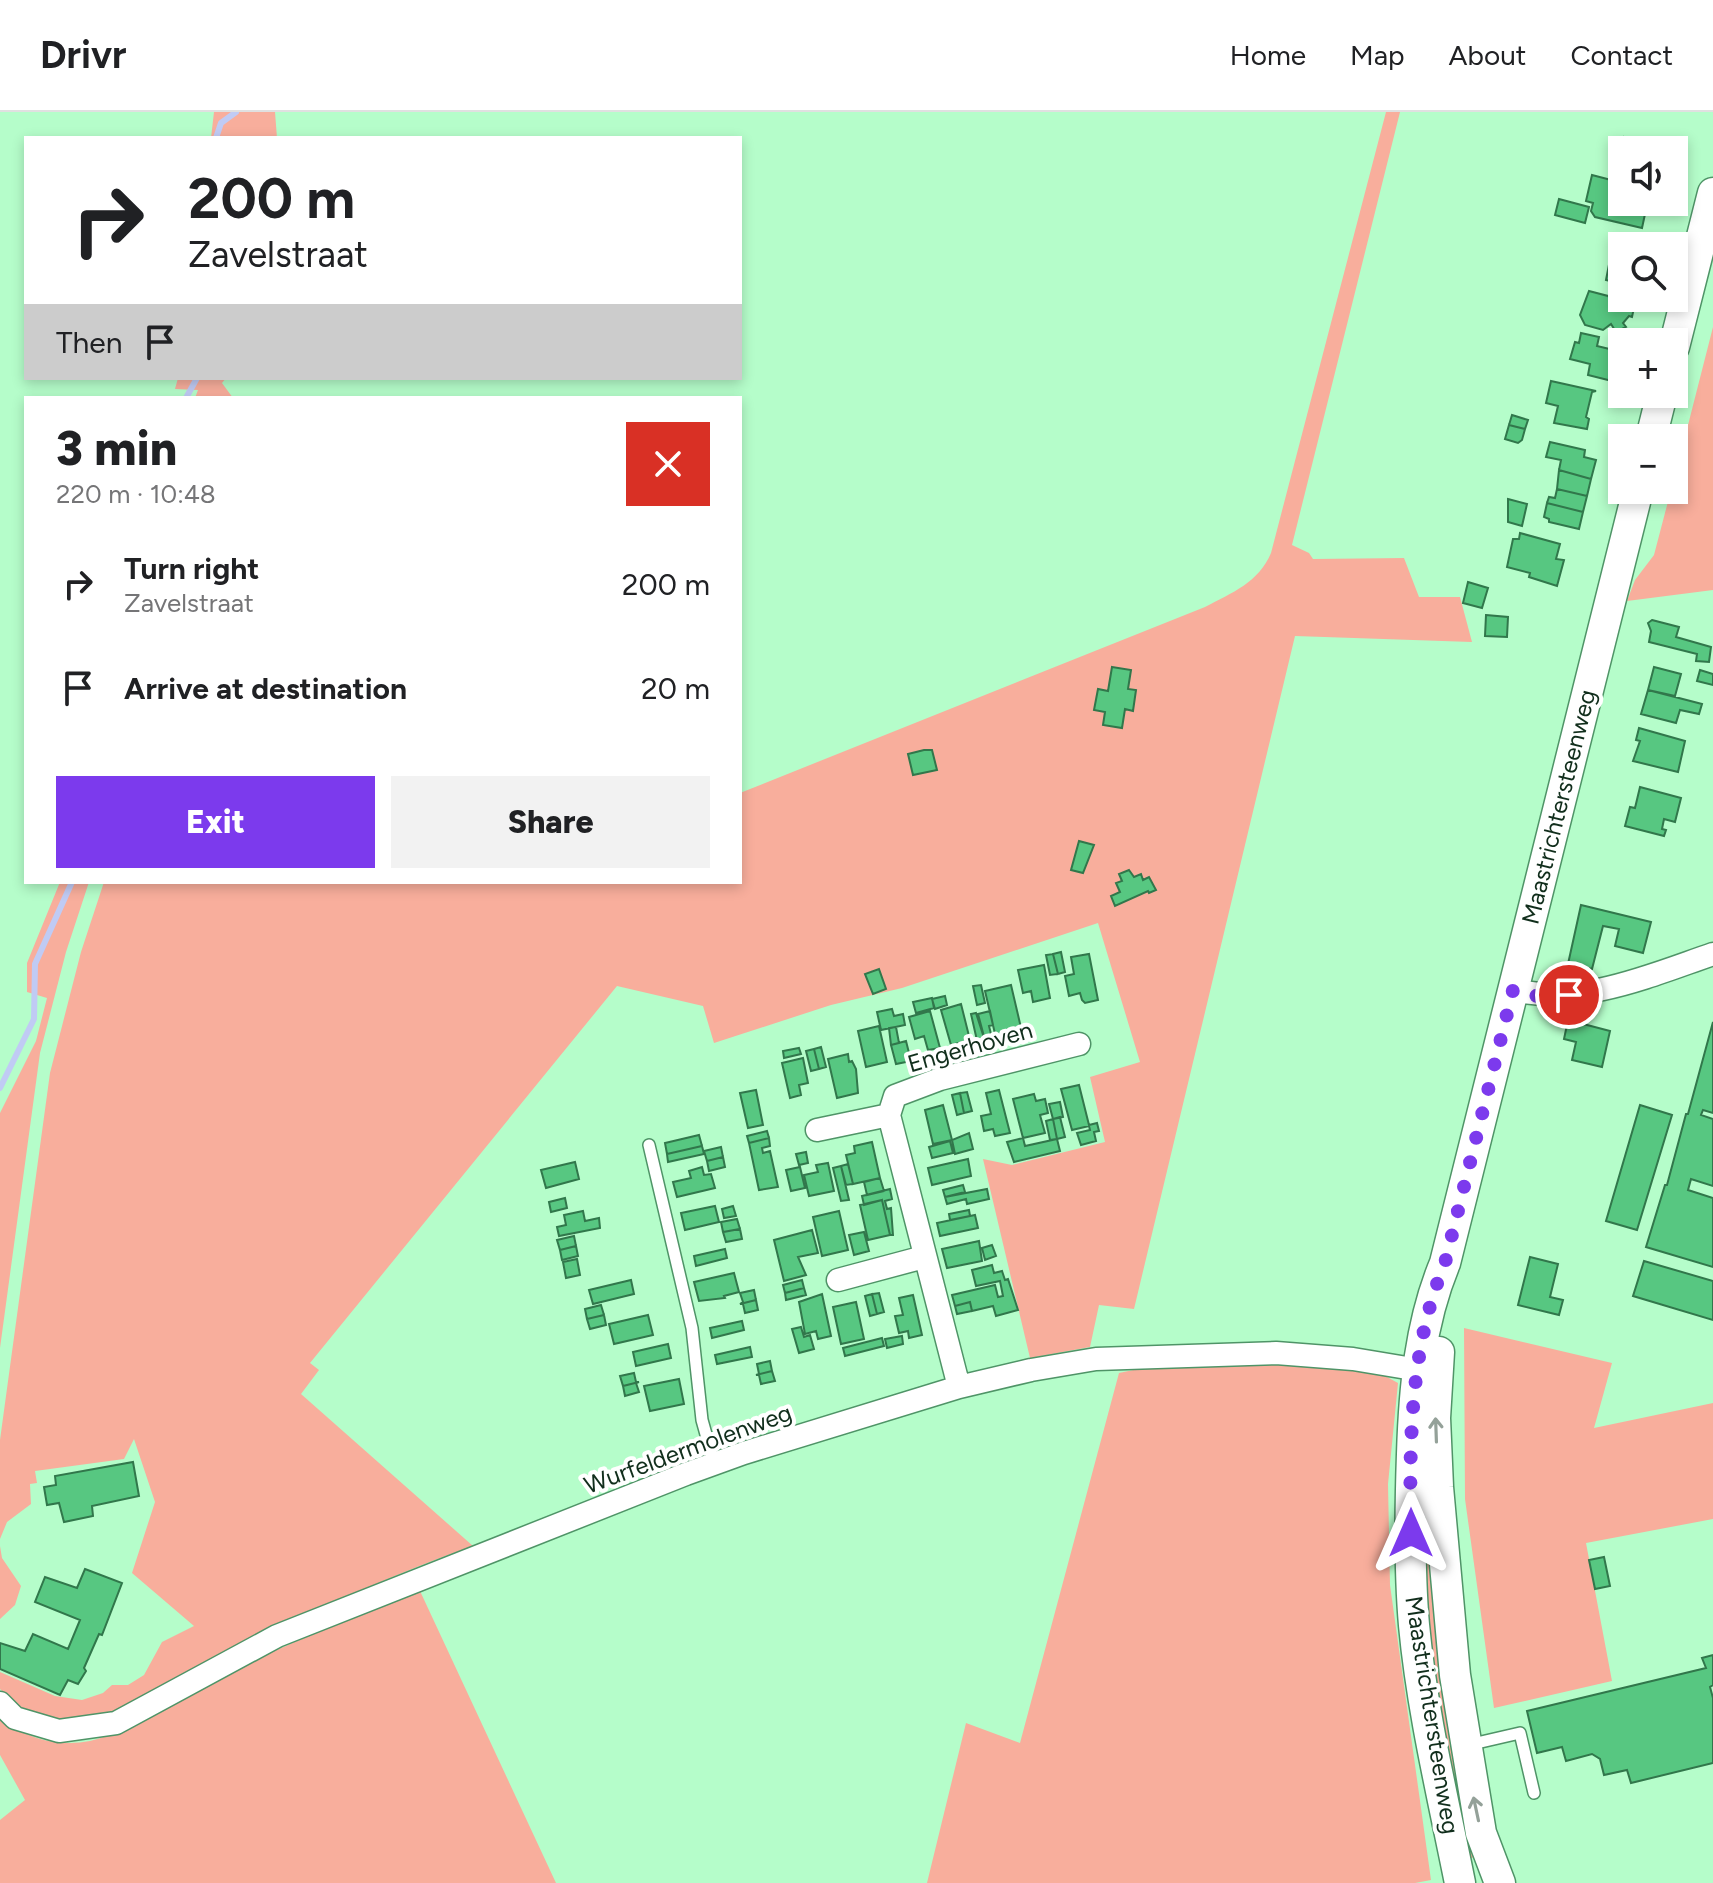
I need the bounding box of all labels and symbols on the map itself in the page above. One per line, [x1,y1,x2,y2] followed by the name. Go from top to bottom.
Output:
[1515,687,1602,927] street label: Maastrichtersteenweg
[1535,961,1603,1029] pin
[904,1015,1036,1078] street label: Engerhoven
[580,1398,795,1500] street label: Wurfeldermolenweg
[1428,1417,1444,1444] one-way arrow
[1369,1491,1453,1575] position arrow
[1399,1594,1466,1836] street label: Maastrichtersteenweg
[1468,1797,1483,1822] one-way arrow

